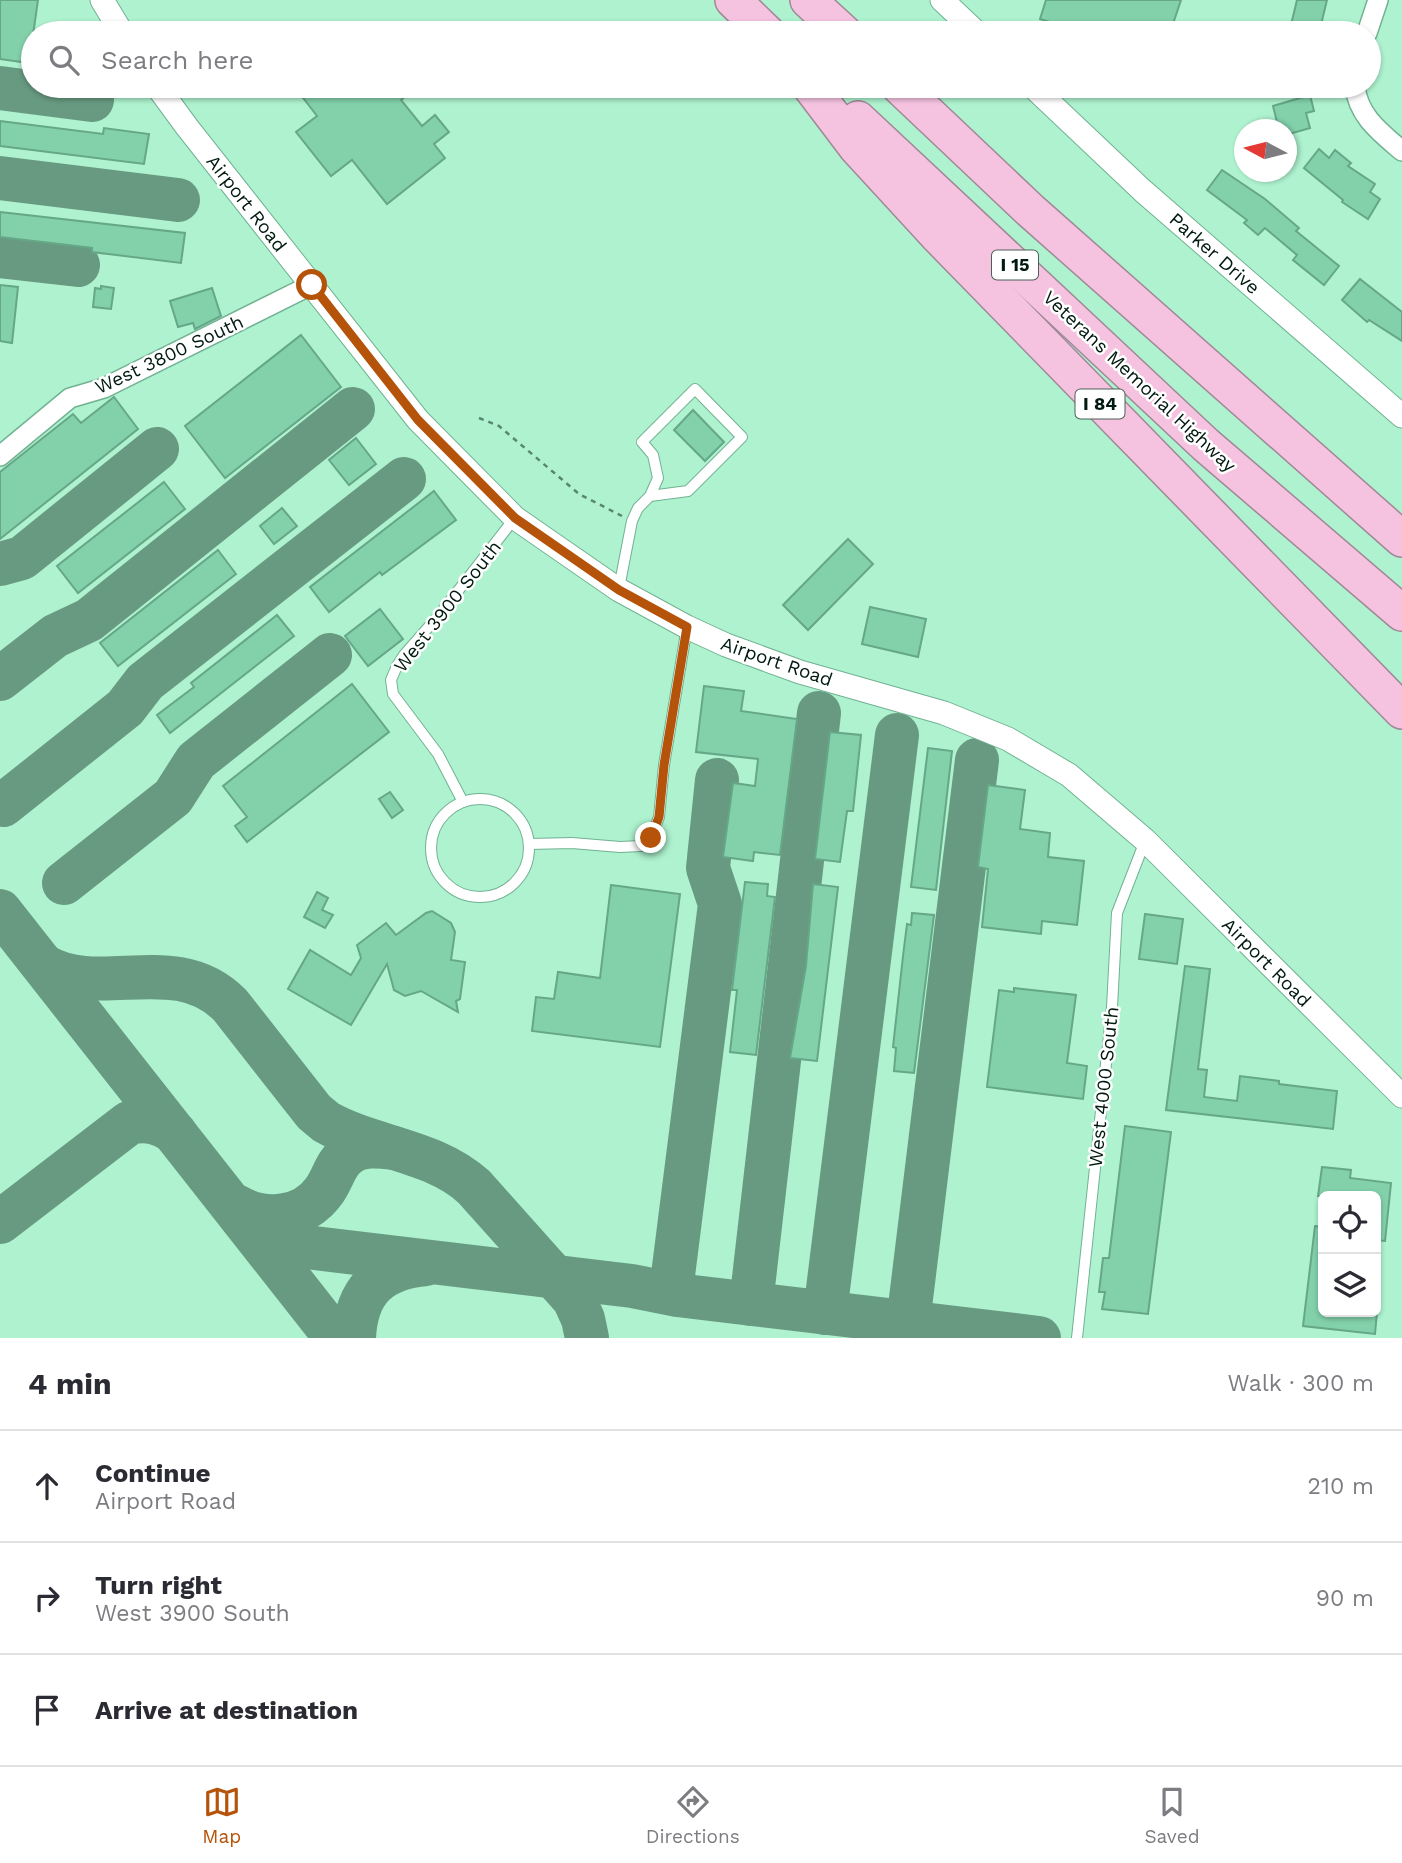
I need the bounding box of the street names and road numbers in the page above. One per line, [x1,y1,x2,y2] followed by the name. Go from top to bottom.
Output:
[202,150,292,256] street label: Airport Road
[1165,208,1265,299] street label: Parker Drive
[992,250,1038,279] road number: I 15
[1038,286,1241,477] street label: Veterans Memorial Highway
[91,310,247,399] street label: West 3800 South
[1076,390,1124,418] road number: I 84
[389,536,506,677] street label: West 3900 South
[718,632,836,691] street label: Airport Road
[1217,913,1316,1012] street label: Airport Road
[1084,1005,1123,1169] street label: West 4000 South

